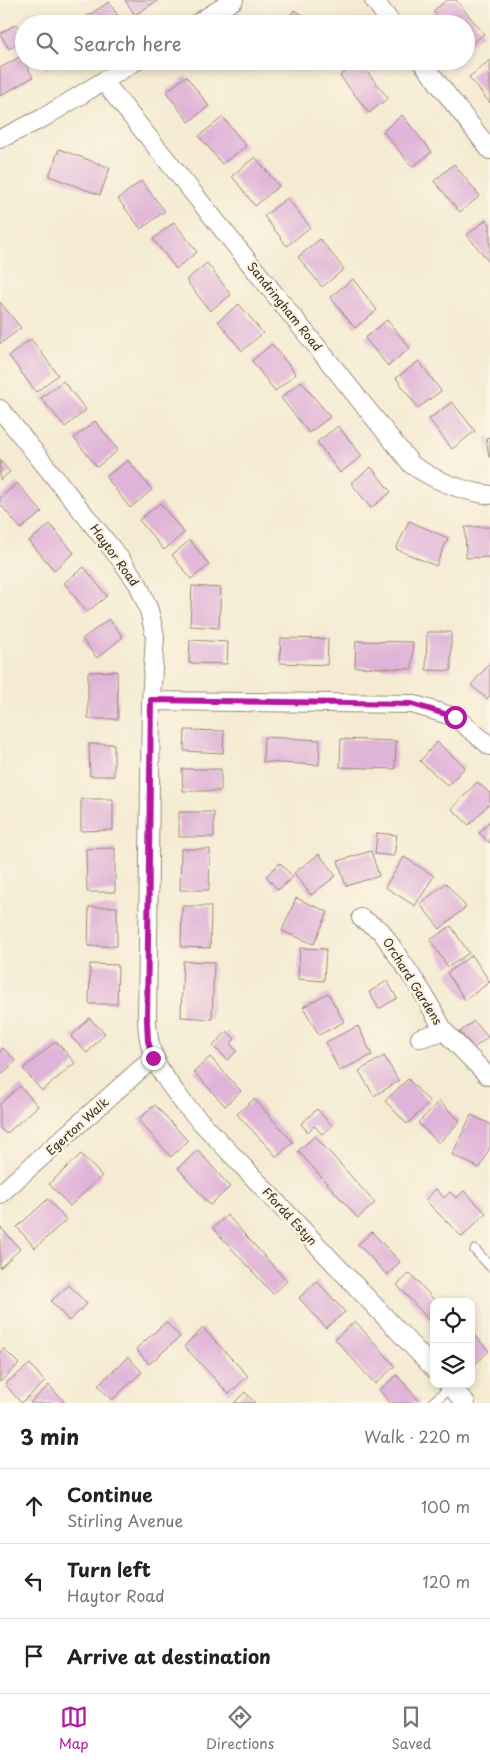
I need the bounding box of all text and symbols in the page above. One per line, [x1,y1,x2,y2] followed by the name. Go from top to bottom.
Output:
[15,15,475,70] search box
[33,29,61,57] icon: search
[73,29,182,57] text: Search here
[243,258,327,355] street label: Sandringham Road
[86,520,144,590] street label: Haytor Road
[444,706,467,729] route start
[379,934,447,1028] street label: Orchard Gardens
[142,1047,165,1070] route end
[42,1093,112,1159] street label: Egerton Walk
[258,1183,322,1249] street label: Ffordd Estyn
[430,1298,475,1388] map controls
[430,1298,475,1343] button: locate
[430,1343,475,1388] button: layers
[20,1420,79,1452] text: 3 min
[364,1424,470,1448] text: Walk · 220 m
[67,1480,153,1508] text: Continue
[20,1492,48,1520] icon: ahead
[421,1494,470,1518] text: 100 m
[67,1508,183,1532] text: Stirling Avenue
[67,1555,151,1583] text: Turn left
[20,1567,48,1595] icon: left
[423,1569,470,1593] text: 120 m
[67,1583,165,1607] text: Haytor Road
[20,1642,48,1670] icon: arrive
[67,1642,271,1670] text: Arrive at destination
[59,1703,89,1754] tab: Map
[206,1703,274,1754] tab: Directions
[392,1703,431,1754] tab: Saved

